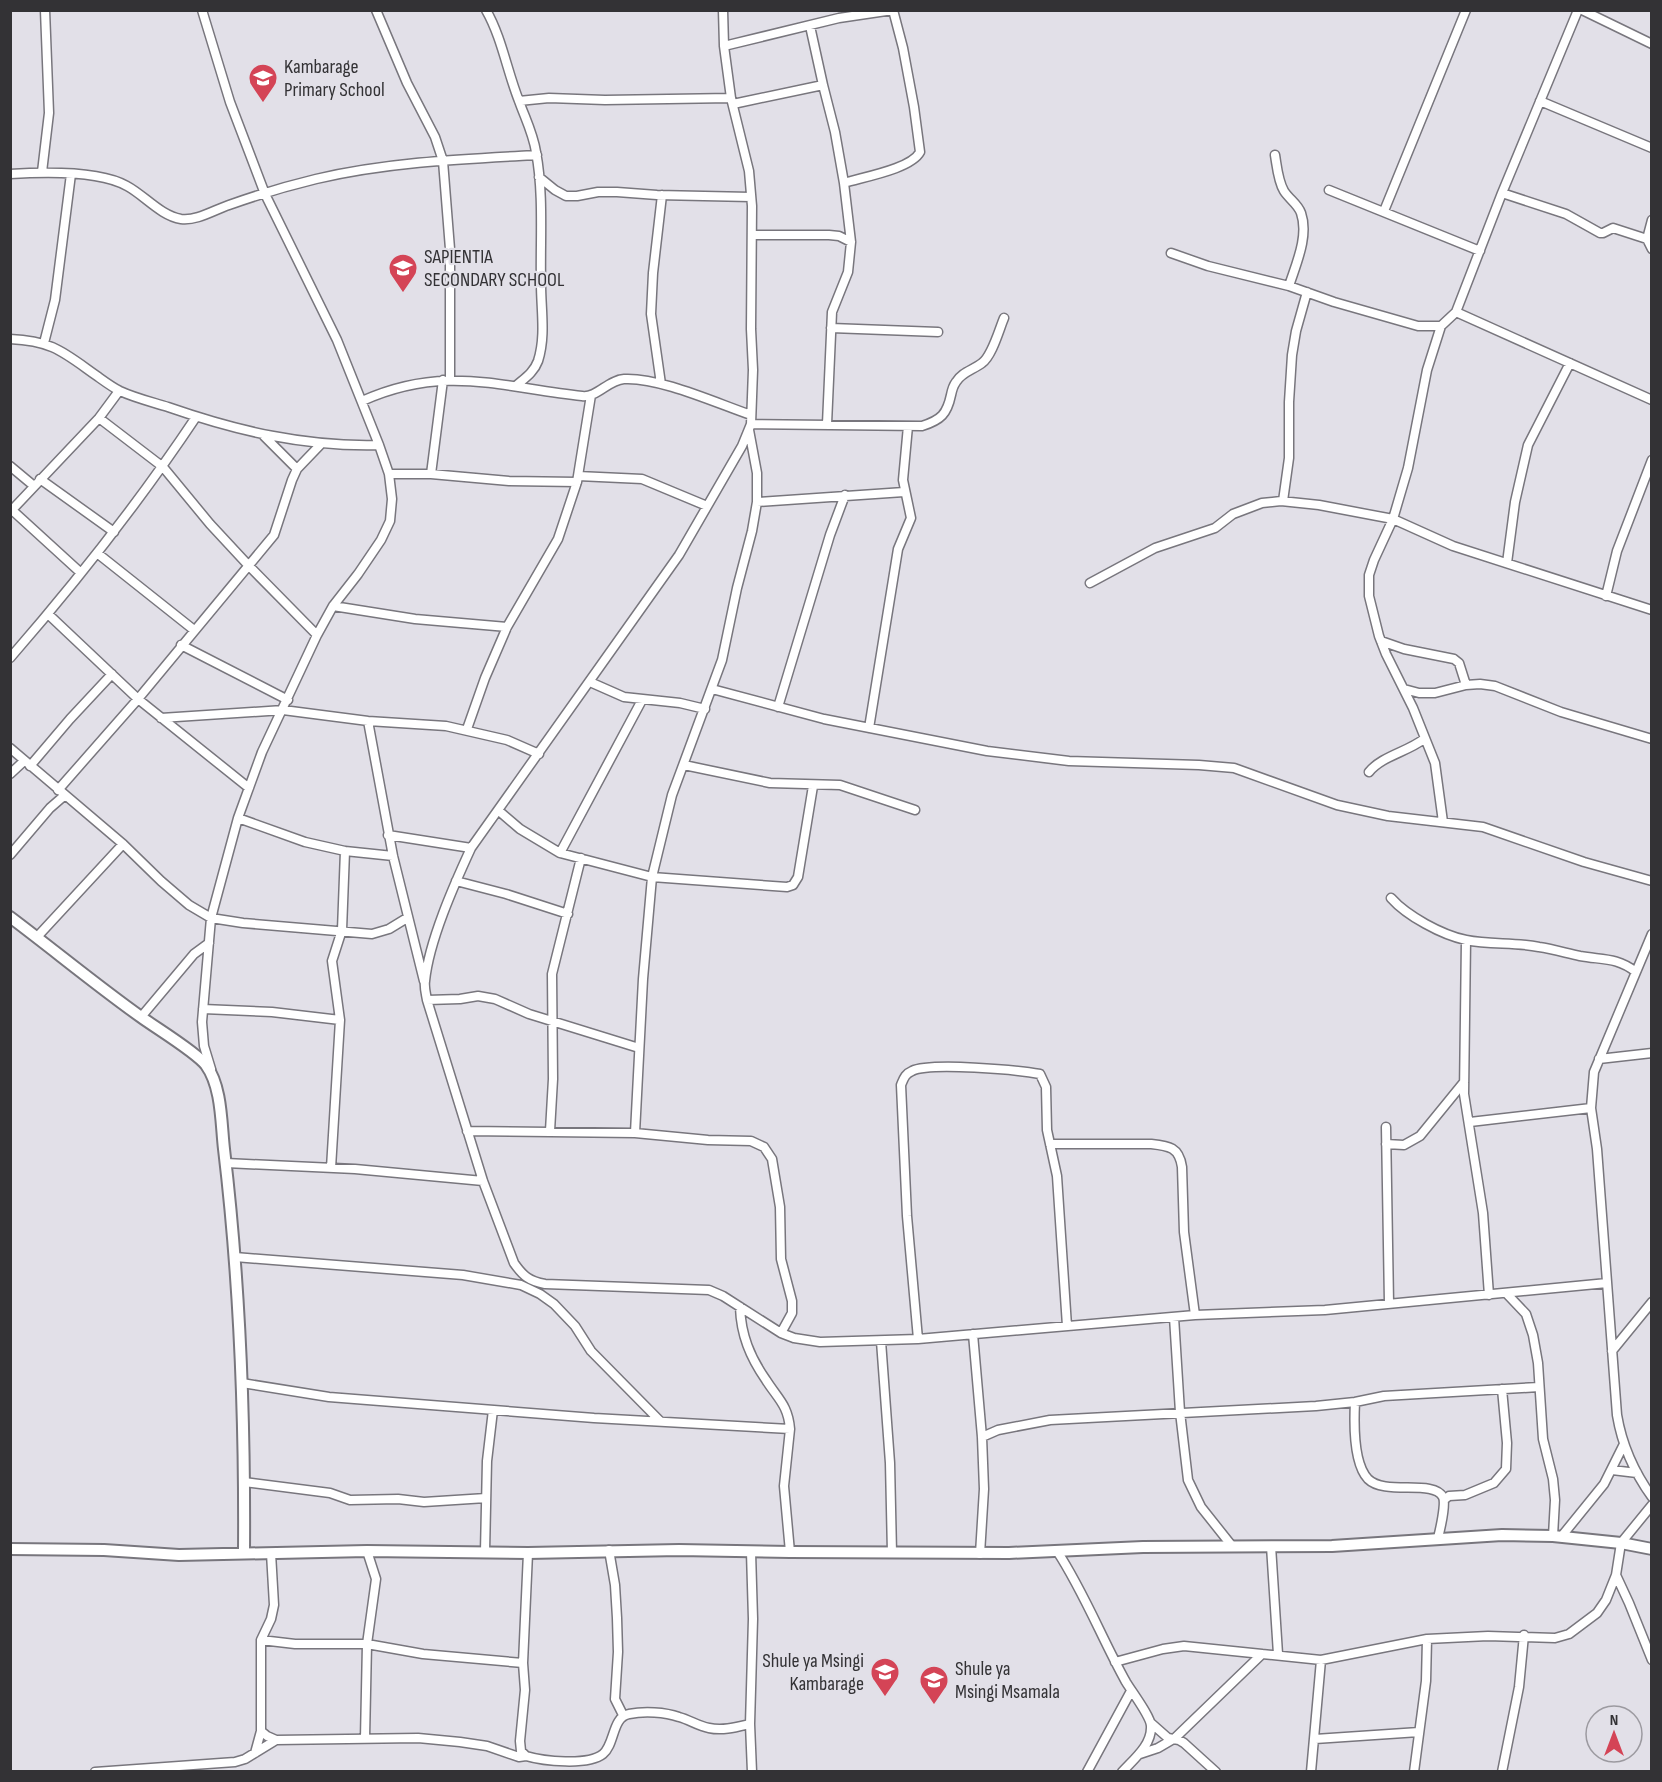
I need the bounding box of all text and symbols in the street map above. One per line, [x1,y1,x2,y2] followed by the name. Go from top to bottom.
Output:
[284,55,385,102] place label: Kambarage Primary School
[247,62,279,104] school or university icon: Kambarage Primary School
[424,245,565,292] place label: SAPIENTIA SECONDARY SCHOOL
[387,252,419,294] school or university icon: SAPIENTIA SECONDARY SCHOOL
[762,1649,864,1696] place label: Shule ya Msingi Kambarage
[869,1656,901,1698] school or university icon: Shule ya Msingi Kambarage
[955,1657,1060,1704] place label: Shule ya Msingi Msamala
[918,1664,950,1706] school or university icon: Shule ya Msingi Msamala
[1584,1704,1644,1764] north arrow
[1610,1711,1618,1730] text: N

